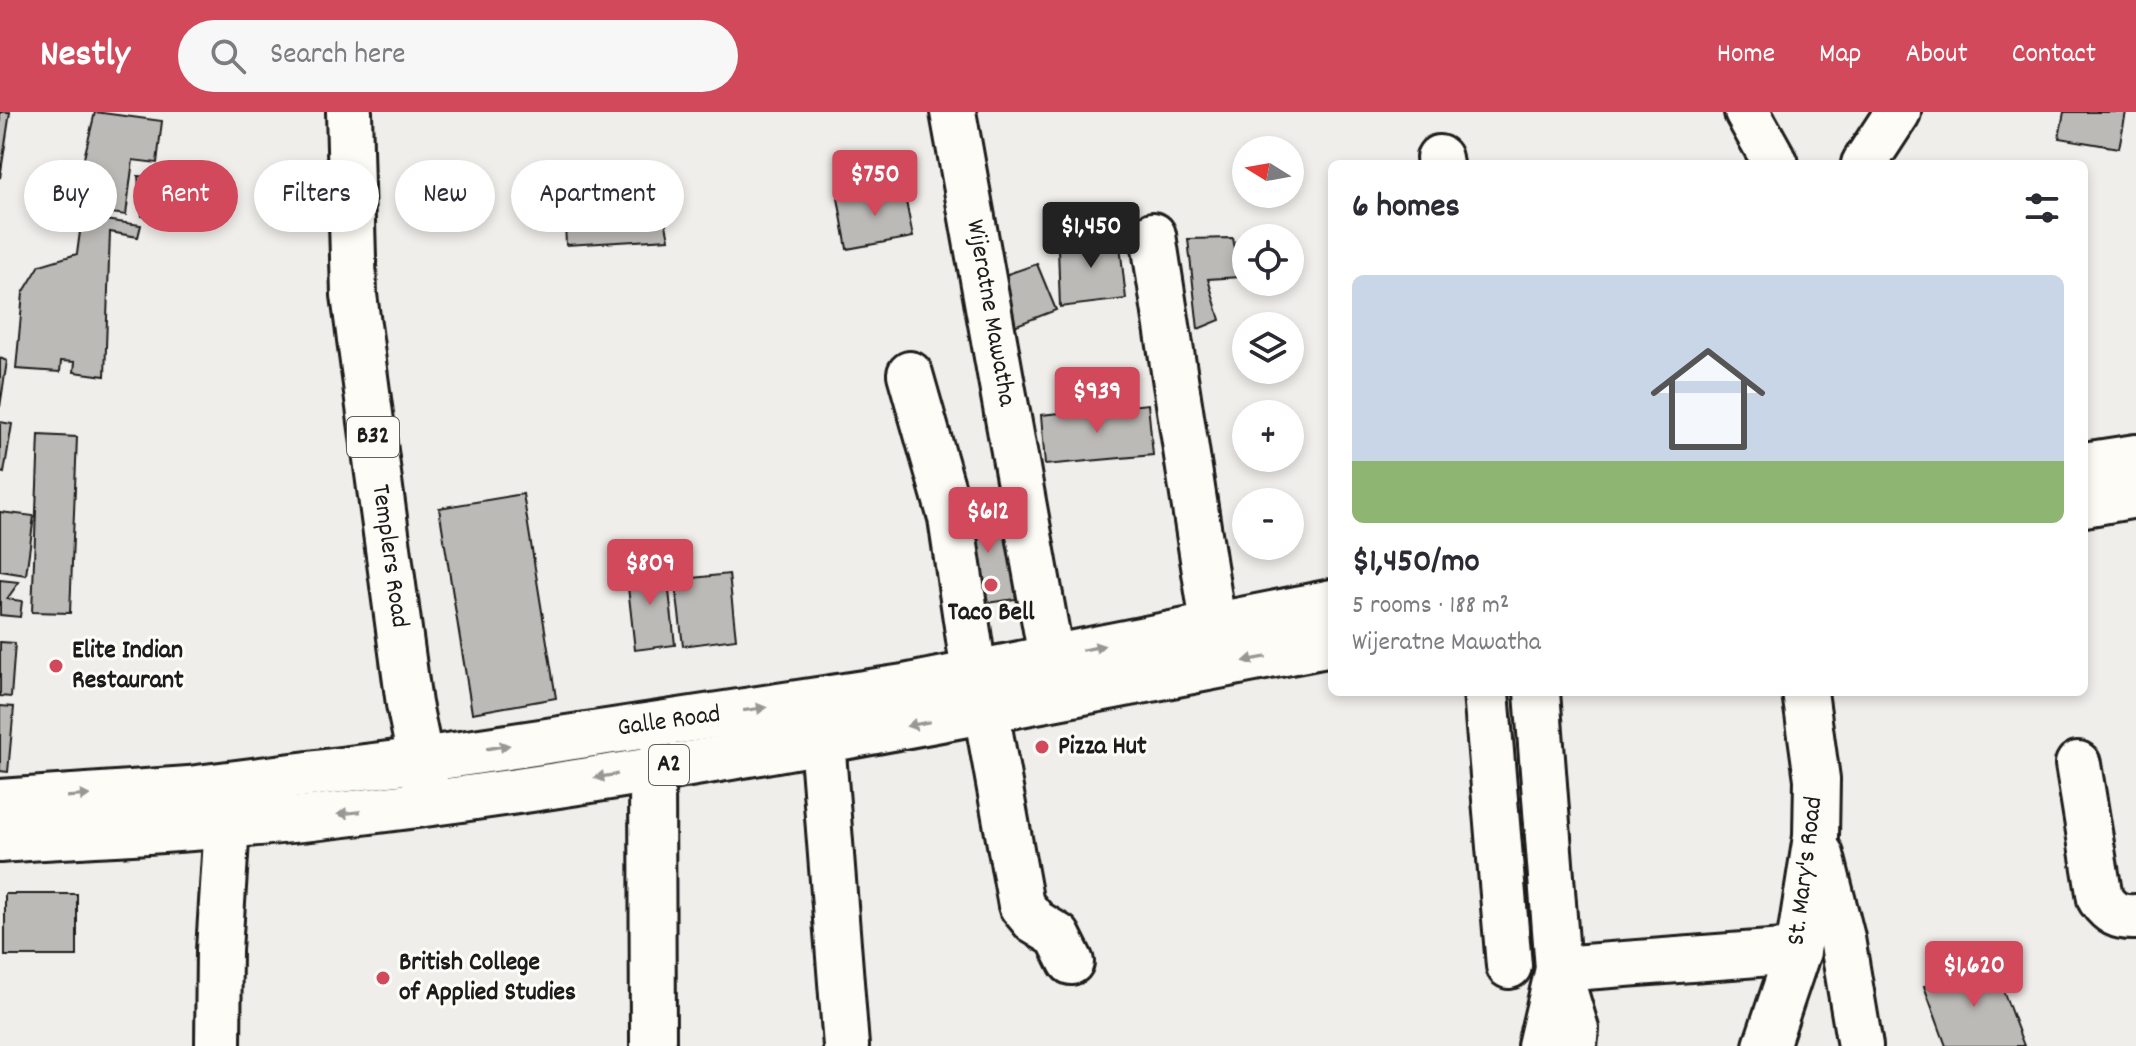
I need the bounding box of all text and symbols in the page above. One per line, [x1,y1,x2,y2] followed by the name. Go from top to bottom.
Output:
[178,20,738,92] search box
[40,29,130,84] text: Nestly
[206,34,250,78] icon: search
[270,35,406,78] text: Search here
[1717,36,1775,76] text: Home
[1819,36,1861,76] text: Map
[1905,36,1968,76] text: About
[2012,36,2096,76] text: Contact
[1232,136,1304,208] north arrow
[1232,136,1304,560] map controls
[828,150,922,218] pin: $750
[850,157,900,194] text: $750
[24,160,117,232] chip: Buy
[133,160,238,232] chip: Rent
[254,160,379,232] chip: Filters
[395,160,495,232] chip: New
[511,160,684,232] chip: Apartment
[1352,184,1460,233] text: 6 homes
[2020,186,2064,230] icon: filters
[1026,202,1156,270] pin: $1,450
[1061,209,1121,246] text: $1,450
[955,217,1025,410] street label: Wijeratne Mawatha
[1232,224,1304,296] button: locate
[1232,312,1304,384] button: layers
[1636,327,1780,471] icon: home
[1050,367,1144,435] pin: $939
[1073,374,1121,411] text: $939
[1232,400,1304,472] button: +
[347,417,399,457] road number: B32
[361,482,417,630] street label: Templers Road
[941,487,1035,555] pin: $612
[1232,488,1304,560] button: −
[967,494,1009,531] text: $612
[603,539,697,607] pin: $809
[1352,539,1480,588] text: $1,450/mo
[625,546,675,583] text: $809
[982,576,1000,594] marker: Taco Bell
[1352,588,1509,625] text: 5 rooms · 188 m²
[948,595,1035,632] place label: Taco Bell
[1352,625,1541,662] text: Wijeratne Mawatha
[72,633,184,700] place label: Elite Indian Restaurant
[1081,641,1106,654] one-way arrow
[1243,653,1268,665] one-way arrow
[47,657,65,675] marker: Elite Indian Restaurant
[615,696,723,748] street label: Galle Road
[743,702,768,715] one-way arrow
[905,718,930,730] one-way arrow
[1058,729,1147,766] place label: Pizza Hut
[1033,738,1051,756] marker: Pizza Hut
[485,740,510,753] one-way arrow
[649,745,689,785] road number: A2
[593,770,618,782] one-way arrow
[66,789,91,802] one-way arrow
[1779,795,1833,947] street label: St. Mary's Road
[336,807,361,820] one-way arrow
[1909,941,2039,1009] pin: $1,620
[399,945,576,1012] place label: British College of Applied Studies
[1943,948,2005,985] text: $1,620
[374,969,392,987] marker: British College of Applied Studies

